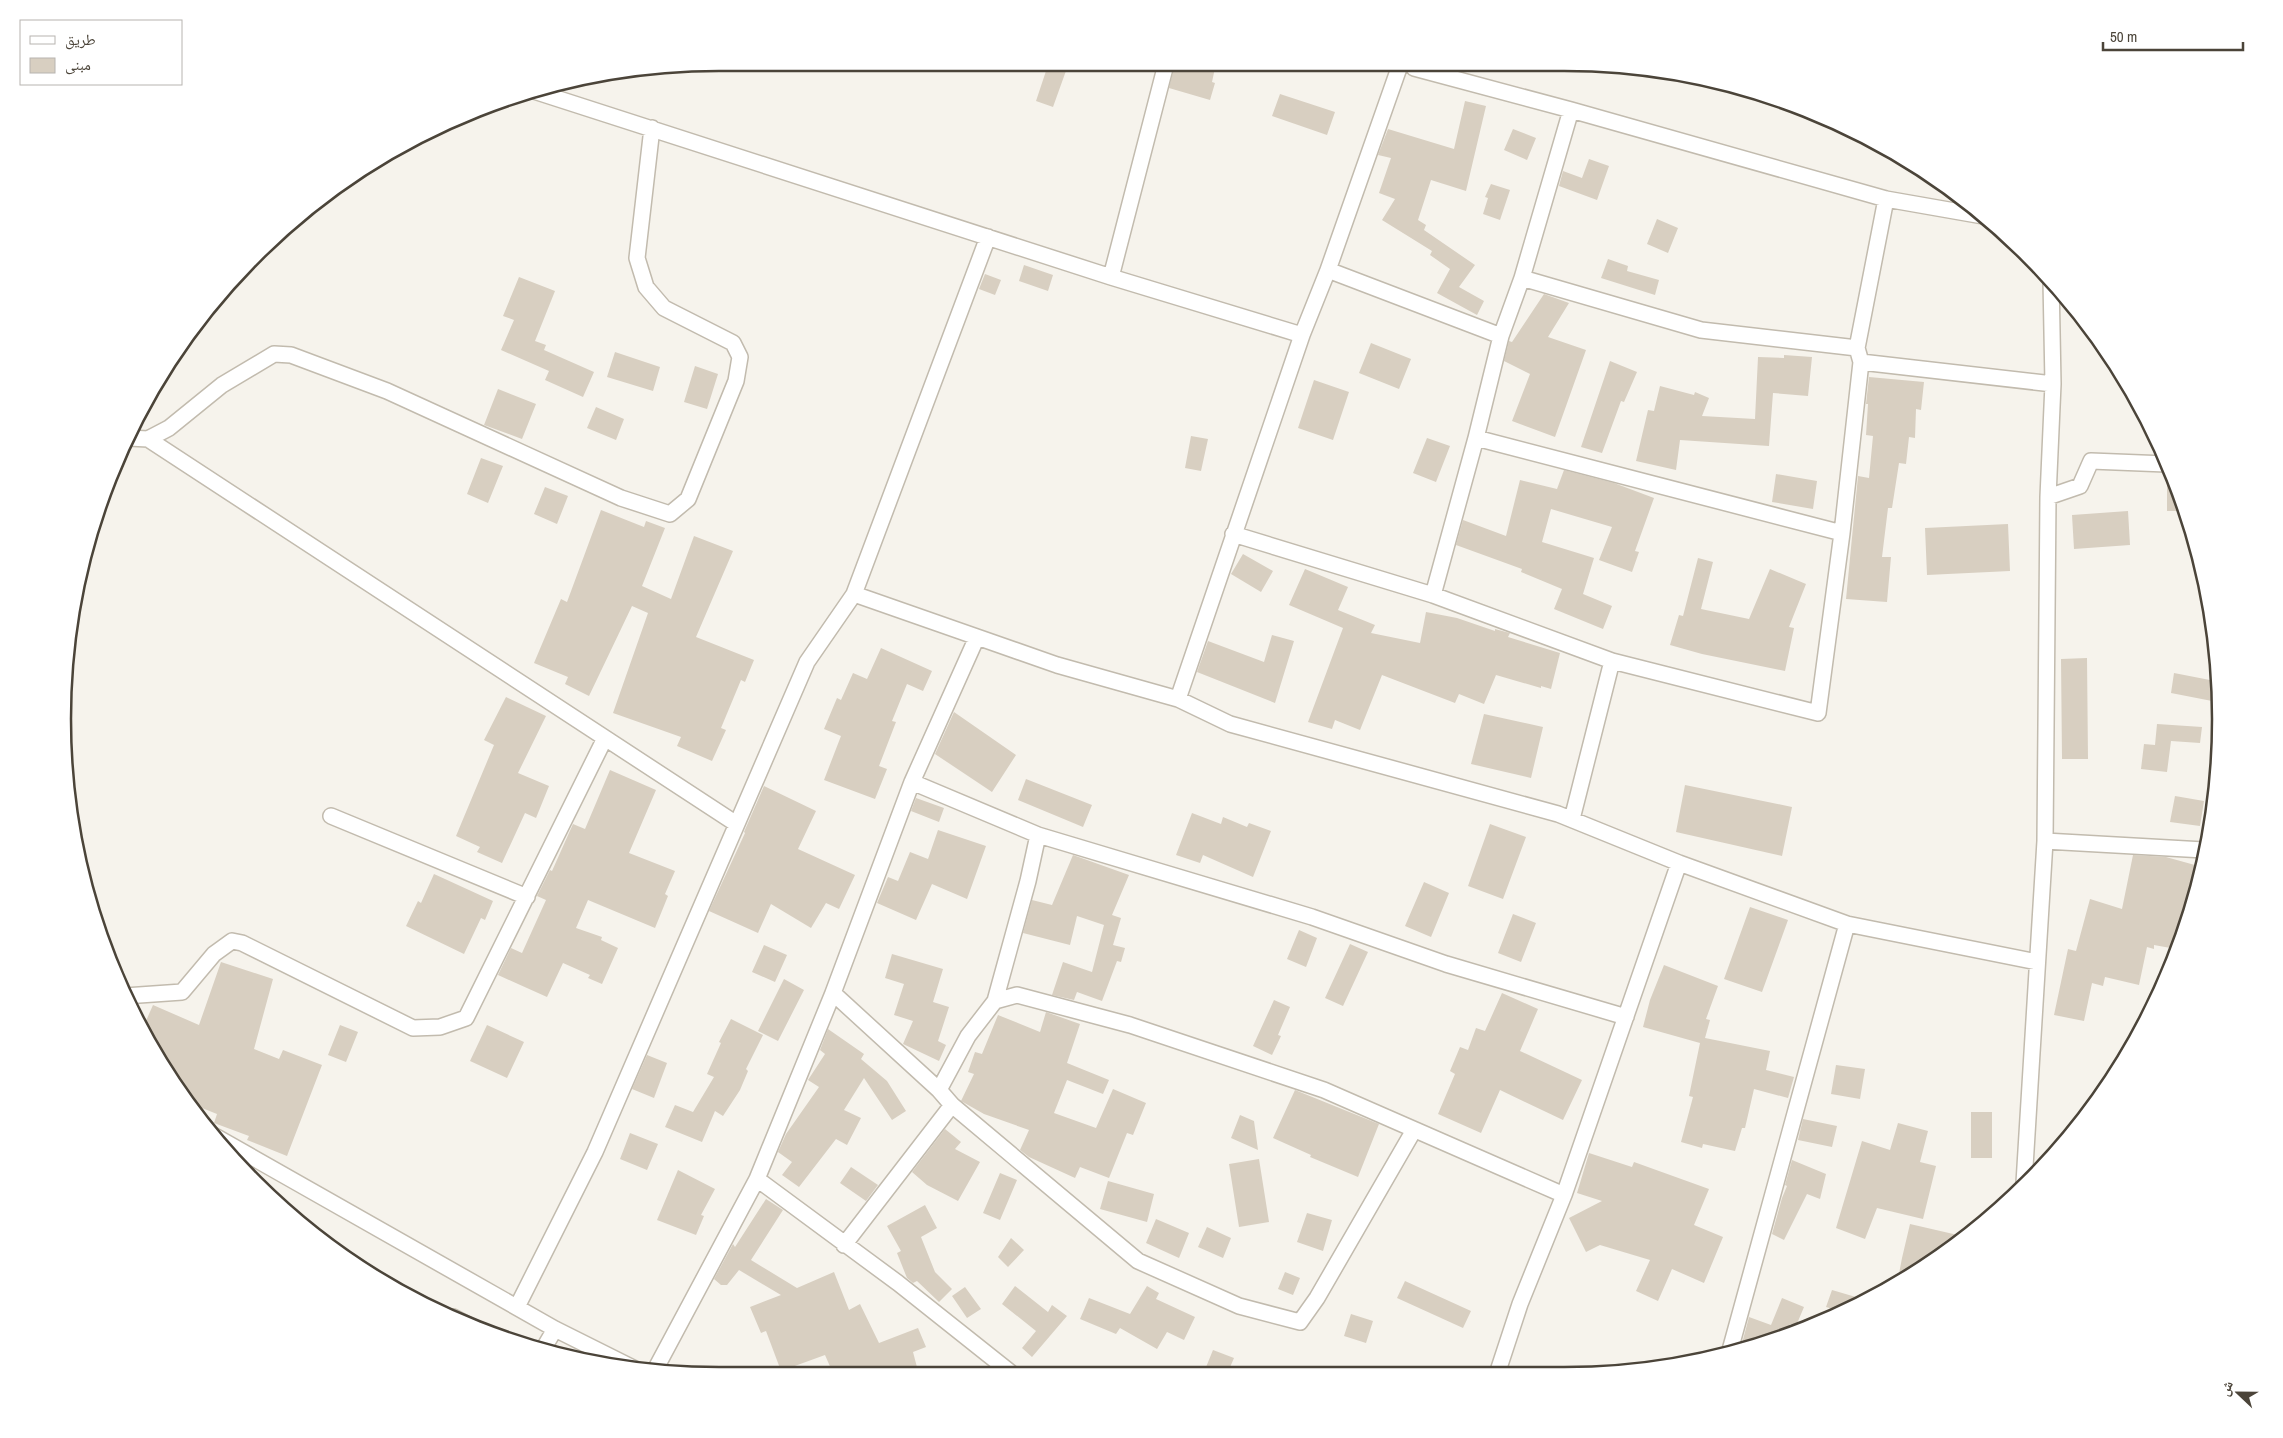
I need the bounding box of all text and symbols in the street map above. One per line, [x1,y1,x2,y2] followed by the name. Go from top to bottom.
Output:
[20,20,182,85] legend
[2103,20,2243,52] scale bar
[2110,26,2137,47] text: 50 m
[65,29,96,50] text: طريق
[65,54,91,75] text: مبنى
[2213,1368,2263,1418] north arrow
[2215,1378,2237,1398] text: ش

